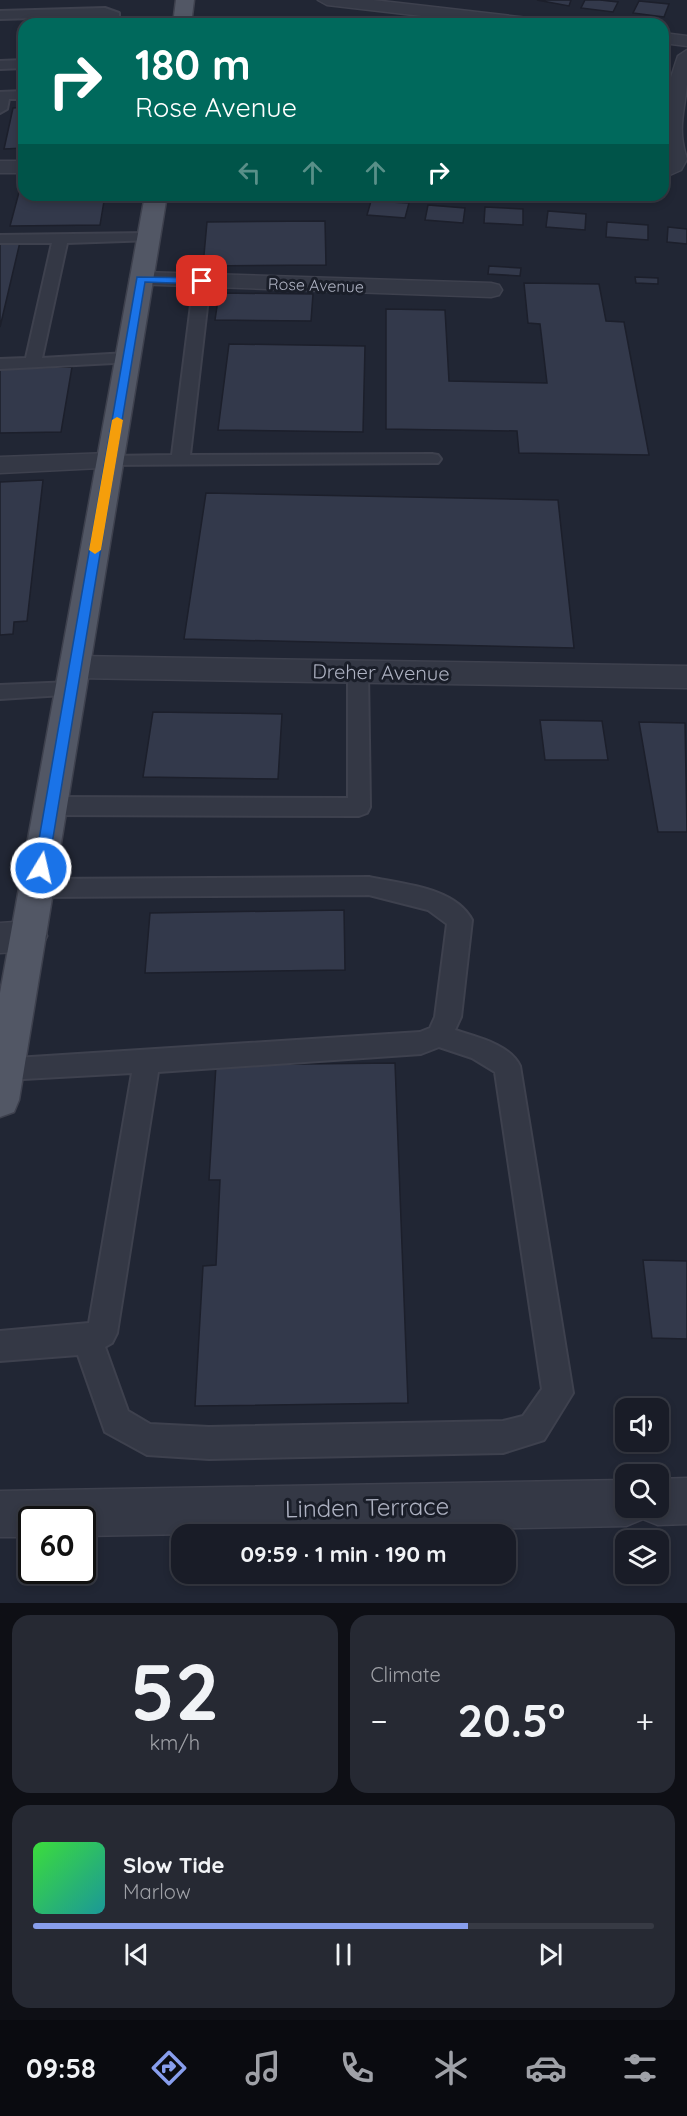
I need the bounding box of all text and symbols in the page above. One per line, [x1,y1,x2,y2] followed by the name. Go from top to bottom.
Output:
[135,38,251,91] text: 180 m
[36,42,114,120] icon: right
[135,90,297,124] text: Rose Avenue
[233,156,266,189] icon: left
[296,156,329,189] icon: ahead
[359,156,392,189] icon: ahead
[422,156,455,189] icon: right
[176,255,227,306] pin
[185,264,218,297] icon: arrive
[268,273,364,297] street label: Rose Avenue
[312,658,450,686] street label: Dreher Avenue
[9,836,73,900] position arrow
[615,1398,669,1584] map controls
[615,1398,669,1452] button: sound
[615,1464,669,1518] button: search
[285,1491,449,1523] street label: Linden Terrace
[18,1506,96,1584] speed limit sign: 60
[615,1530,669,1584] button: layers
[241,1540,446,1568] text: 09:59 · 1 min · 190 m
[130,1642,219,1740] text: 52
[371,1662,441,1687] text: Climate
[458,1692,566,1748] text: 20.5°
[371,1700,388,1741] text: −
[635,1700,654,1741] text: +
[149,1730,200,1755] text: km/h
[123,1851,224,1879] text: Slow Tide
[123,1879,191,1904] text: Marlow
[120,1938,153,1971] icon: previous
[327,1938,360,1971] icon: pause
[534,1938,567,1971] icon: next
[148,2047,190,2089] icon: directions
[242,2047,284,2089] icon: music
[336,2047,378,2089] icon: phone
[430,2047,472,2089] icon: climate
[525,2047,567,2089] icon: car
[619,2047,661,2089] icon: filters
[26,2051,96,2085] text: 09:58

